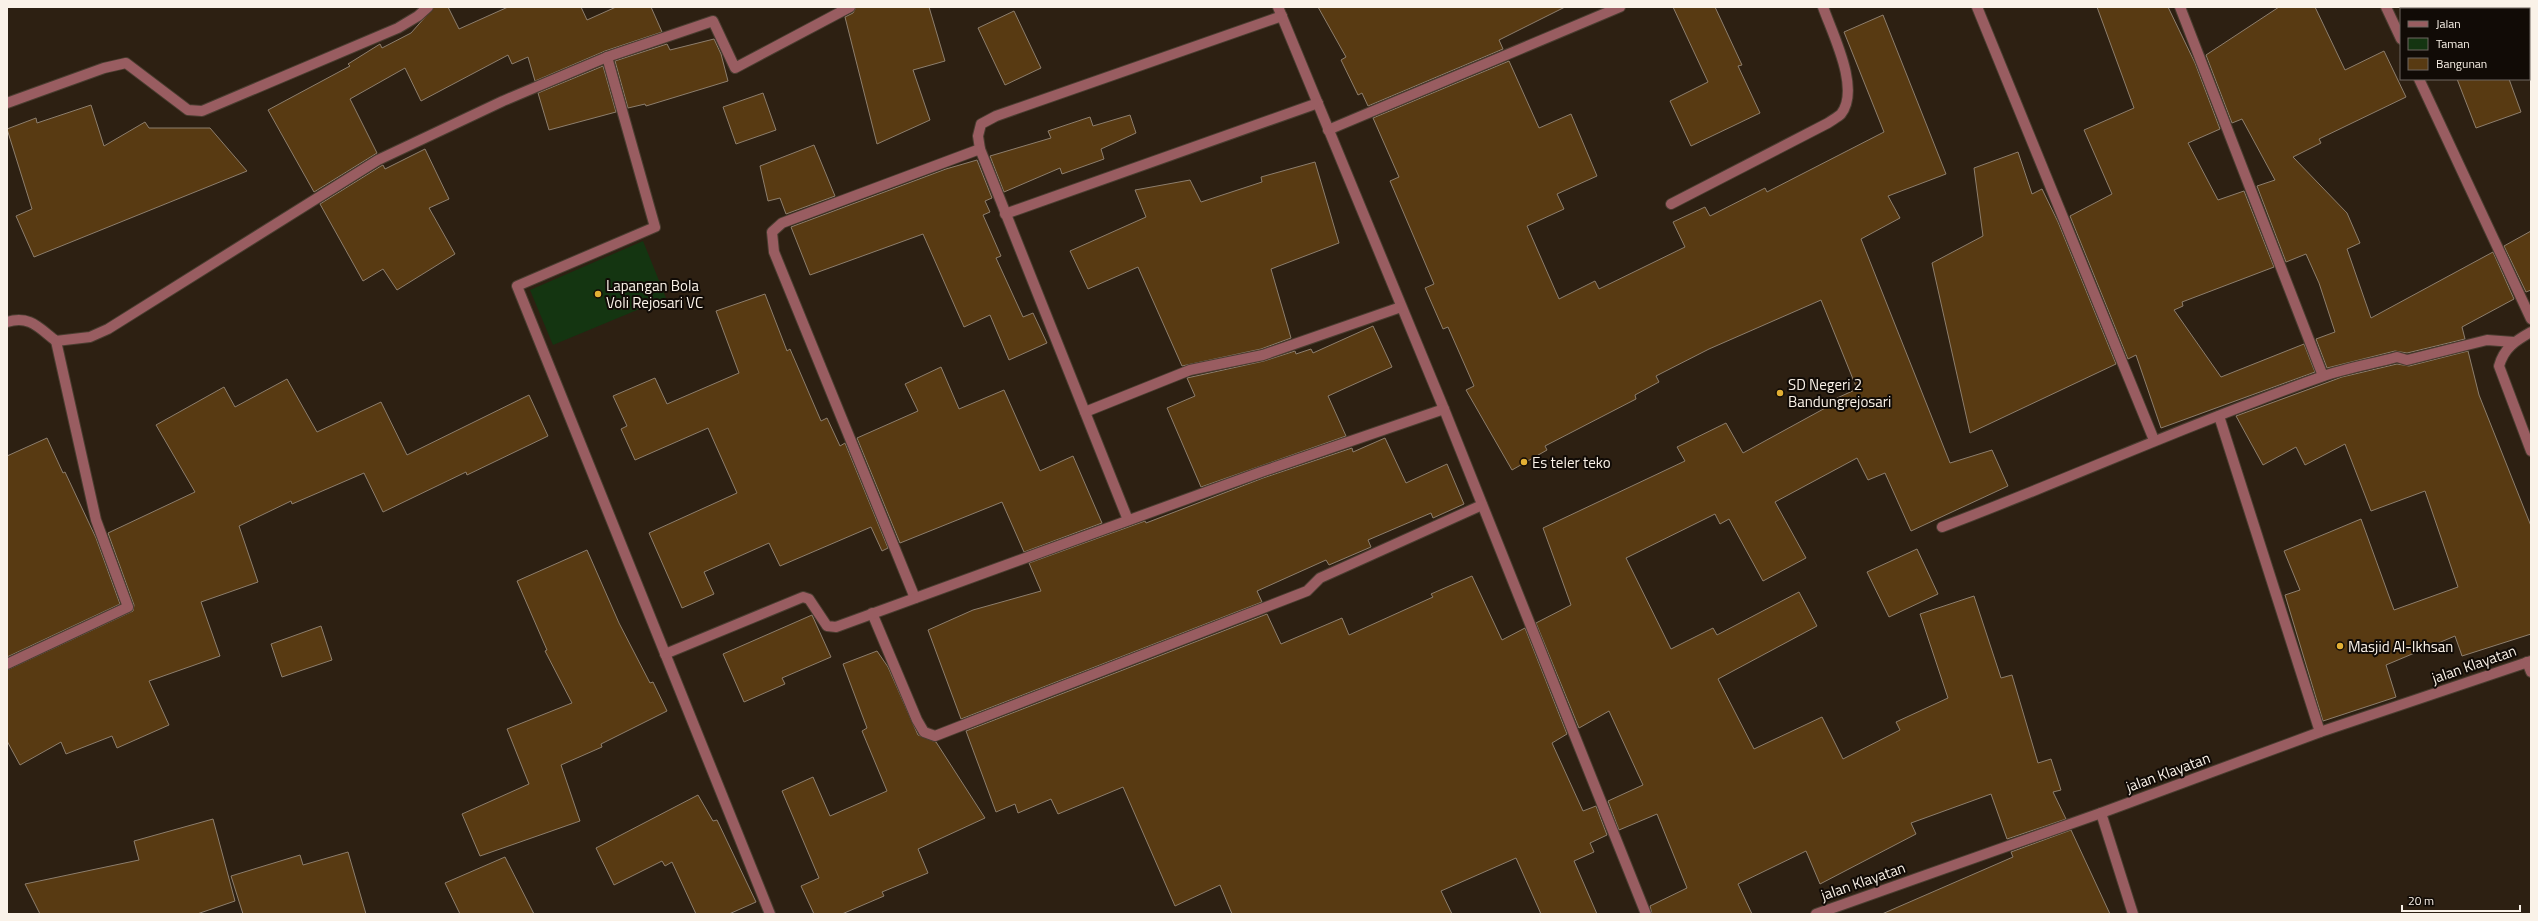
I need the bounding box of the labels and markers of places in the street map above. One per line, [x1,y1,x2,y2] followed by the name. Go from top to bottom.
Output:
[606,274,703,314] place label: Lapangan Bola Voli Rejosari VC
[593,289,603,299] marker: Lapangan Bola Voli Rejosari VC
[1788,373,1891,413] place label: SD Negeri 2 Bandungrejosari
[1775,388,1785,398] marker: SD Negeri 2 Bandungrejosari
[1532,451,1611,474] place label: Es teler teko
[1519,457,1529,467] marker: Es teler teko
[2348,635,2453,658] place label: Masjid Al-Ikhsan
[2335,641,2345,651] marker: Masjid Al-Ikhsan

